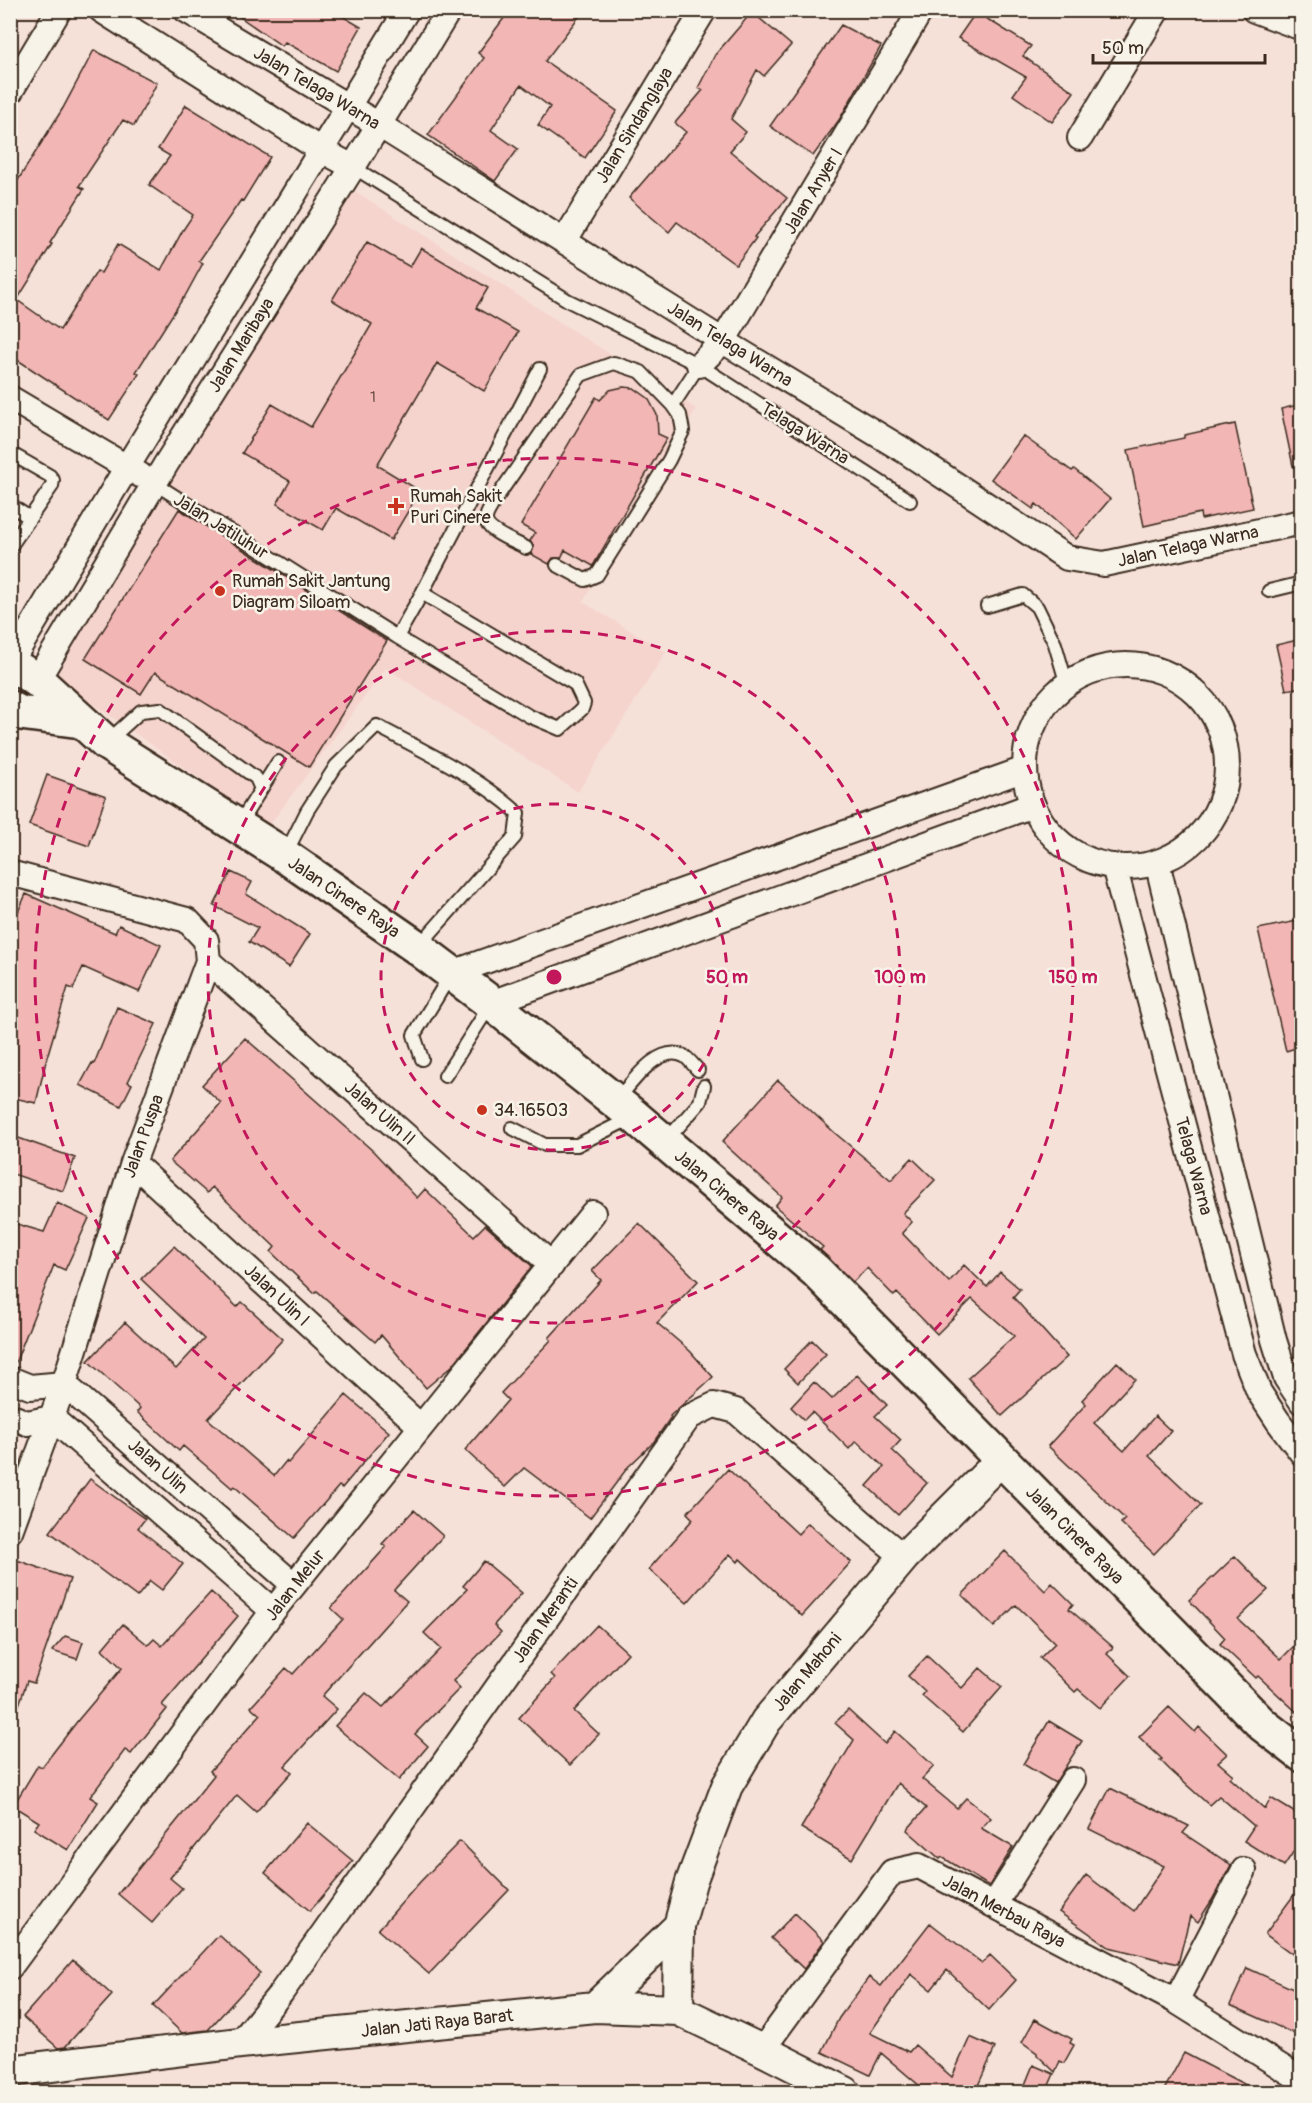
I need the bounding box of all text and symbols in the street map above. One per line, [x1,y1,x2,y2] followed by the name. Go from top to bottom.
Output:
[1093,27,1266,65] scale bar
[1102,37,1144,60] text: 50 m
[249,42,384,135] street label: Jalan Telaga Warna
[591,63,678,188] street label: Jalan Sindanglaya
[779,144,848,239] street label: Jalan Anyer I
[203,294,280,397] street label: Jalan Maribaya
[663,297,797,392] street label: Jalan Telaga Warna
[370,388,376,407] house number: 1
[756,397,853,470] street label: Telaga Warna
[410,485,503,529] place label: Rumah Sakit Puri Cinere
[169,488,273,565] street label: Jalan Jatiluhur
[387,497,405,515] marker: Rumah Sakit Puri Cinere
[1115,520,1261,573] street label: Jalan Telaga Warna
[232,570,390,614] place label: Rumah Sakit Jantung Diagram Siloam
[213,584,227,598] marker: Rumah Sakit Jantung Diagram Siloam
[283,852,404,943] street label: Jalan Cinere Raya
[706,966,748,989] text: 50 m
[874,966,926,989] text: 100 m
[1049,966,1098,989] text: 150 m
[544,967,564,987] centre of rings
[339,1076,420,1150] street label: Jalan Ulin II
[118,1091,169,1181] street label: Jalan Puspa
[494,1099,568,1122] place label: 34.16503
[475,1103,489,1117] marker: 34.16503
[1169,1115,1218,1218] street label: Telaga Warna
[669,1145,784,1246] street label: Jalan Cinere Raya
[239,1259,314,1332] street label: Jalan Ulin I
[123,1434,193,1499] street label: Jalan Ulin
[1021,1481,1129,1589] street label: Jalan Cinere Raya
[260,1544,331,1626] street label: Jalan Melur
[507,1573,583,1668] street label: Jalan Meranti
[768,1628,847,1716] street label: Jalan Mahoni
[938,1869,1069,1954] street label: Jalan Merbau Raya
[360,2004,515,2043] street label: Jalan Jati Raya Barat

